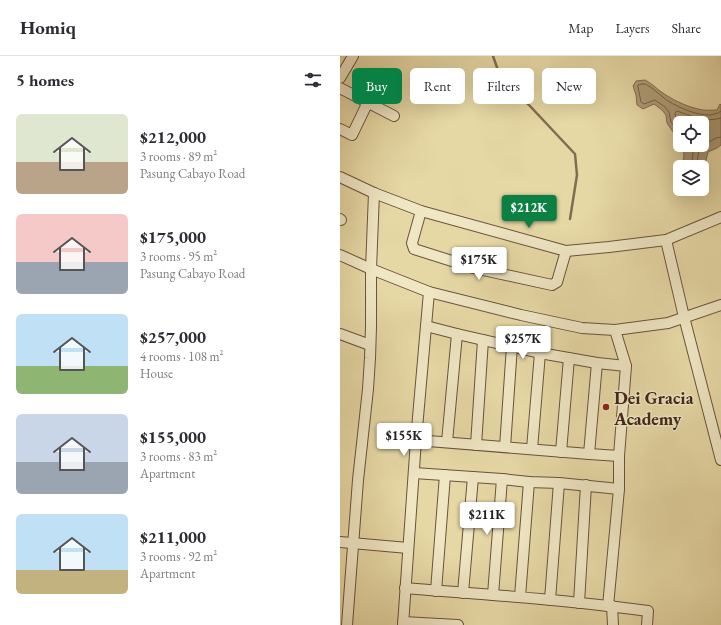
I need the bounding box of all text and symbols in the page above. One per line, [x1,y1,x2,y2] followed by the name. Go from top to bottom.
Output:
[20,15,76,40] text: Homiq
[568,19,593,37] text: Map
[615,19,650,37] text: Layers
[672,19,701,37] text: Share
[352,68,402,104] chip: Buy
[410,68,465,104] chip: Rent
[473,68,534,104] chip: Filters
[542,68,596,104] chip: New
[16,69,74,91] text: 5 homes
[302,69,324,91] icon: filters
[673,116,709,196] map controls
[673,116,709,152] button: locate
[140,126,206,148] text: $212,000
[48,130,96,178] icon: home
[140,148,217,165] text: 3 rooms · 89 m²
[673,160,709,196] button: layers
[140,165,245,182] text: Pasung Cabayo Road
[501,195,557,229] pin: $212K
[511,199,547,216] text: $212K
[140,226,206,248] text: $175,000
[48,230,96,278] icon: home
[451,247,507,281] pin: $175K
[140,248,217,265] text: 3 rooms · 95 m²
[461,251,497,268] text: $175K
[140,265,245,282] text: Pasung Cabayo Road
[140,326,206,348] text: $257,000
[495,326,551,360] pin: $257K
[48,330,96,378] icon: home
[505,330,541,347] text: $257K
[140,348,224,365] text: 4 rooms · 108 m²
[140,365,173,382] text: House
[613,386,694,430] place label: Dei Gracia Academy
[601,402,611,412] marker: Dei Gracia Academy
[376,423,432,457] pin: $155K
[140,426,206,448] text: $155,000
[386,427,422,444] text: $155K
[48,430,96,478] icon: home
[140,448,217,465] text: 3 rooms · 83 m²
[140,465,195,482] text: Apartment
[459,502,515,536] pin: $211K
[469,506,505,523] text: $211K
[140,526,206,548] text: $211,000
[48,530,96,578] icon: home
[140,548,217,565] text: 3 rooms · 92 m²
[140,565,195,582] text: Apartment

